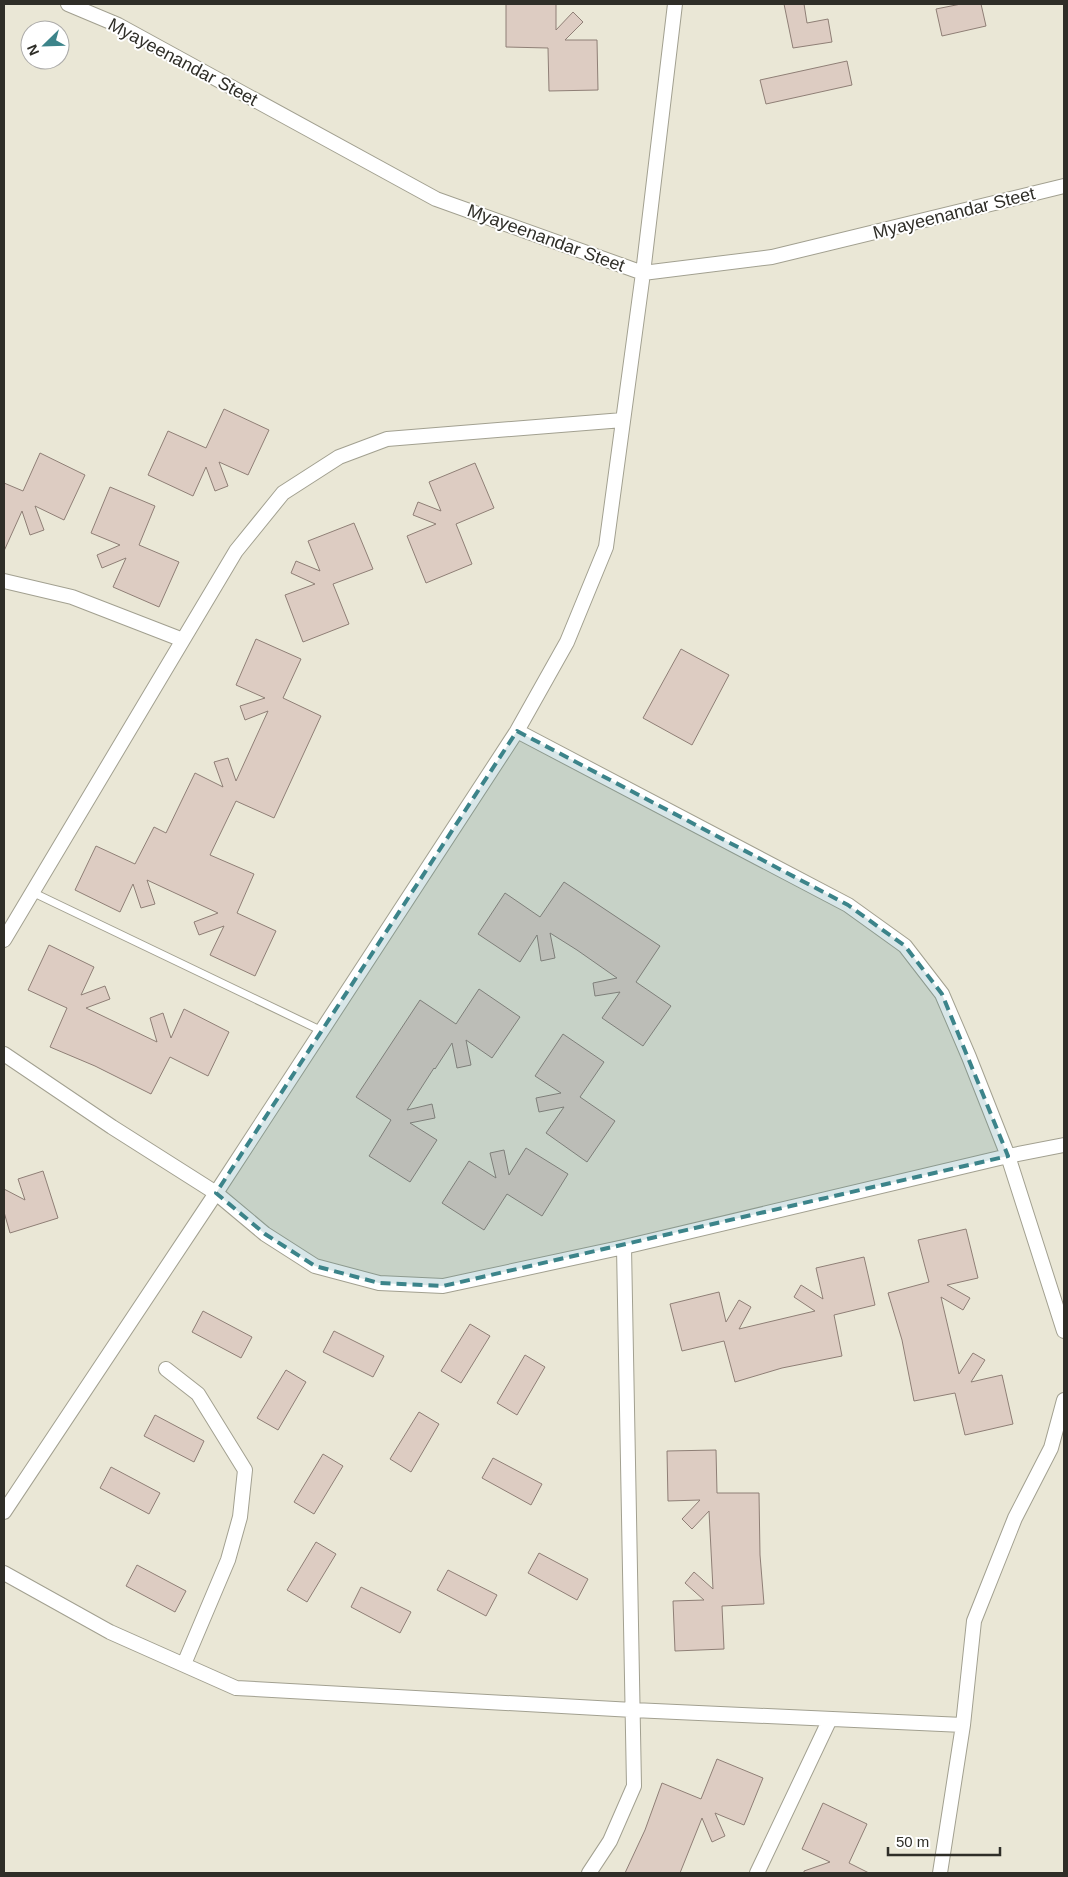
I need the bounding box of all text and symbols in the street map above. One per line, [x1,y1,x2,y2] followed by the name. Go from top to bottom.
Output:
[105,14,261,110] street label: Myayeenandar Steet
[20,20,70,70] north arrow
[24,42,42,58] text: N
[871,183,1037,243] street label: Myayeenandar Steet
[465,200,627,276] street label: Myayeenandar Steet
[888,1824,1000,1856] scale bar
[896,1833,929,1850] text: 50 m

